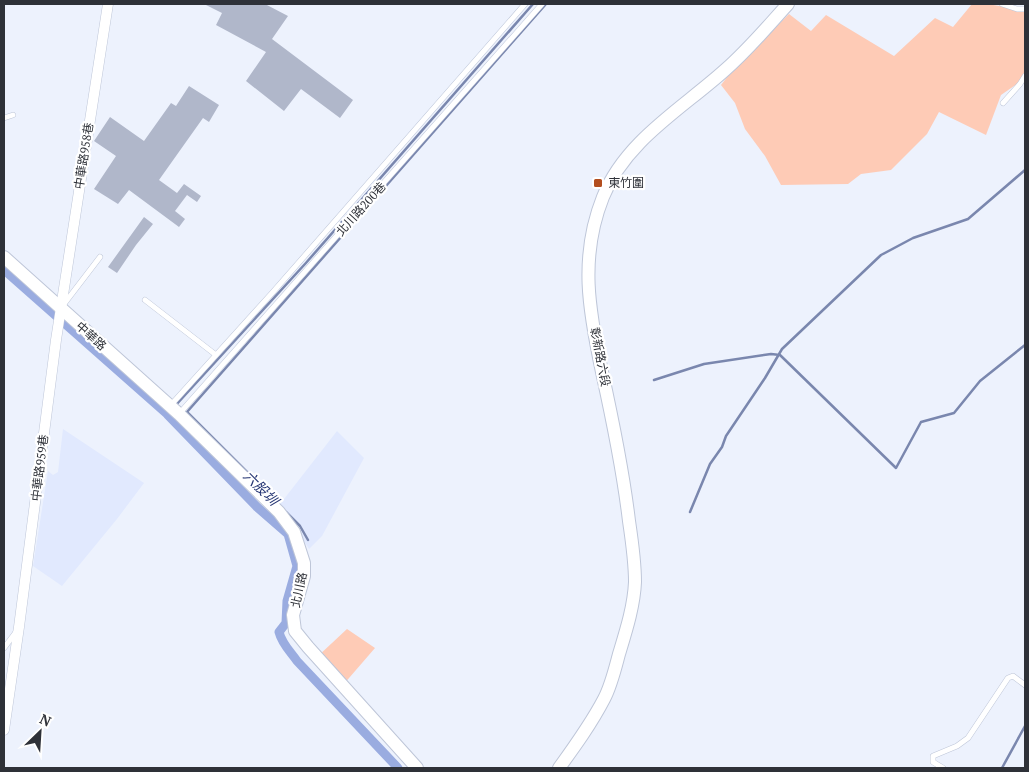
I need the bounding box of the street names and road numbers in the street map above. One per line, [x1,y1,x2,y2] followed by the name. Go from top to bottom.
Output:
[71,122,96,190] street label: 中華路958巷
[333,179,389,239] street label: 北川路200巷
[73,318,110,353] street label: 中華路
[587,326,614,388] street label: 彰新路六段
[28,434,51,502] street label: 中華路959巷
[287,571,310,609] street label: 北川路

